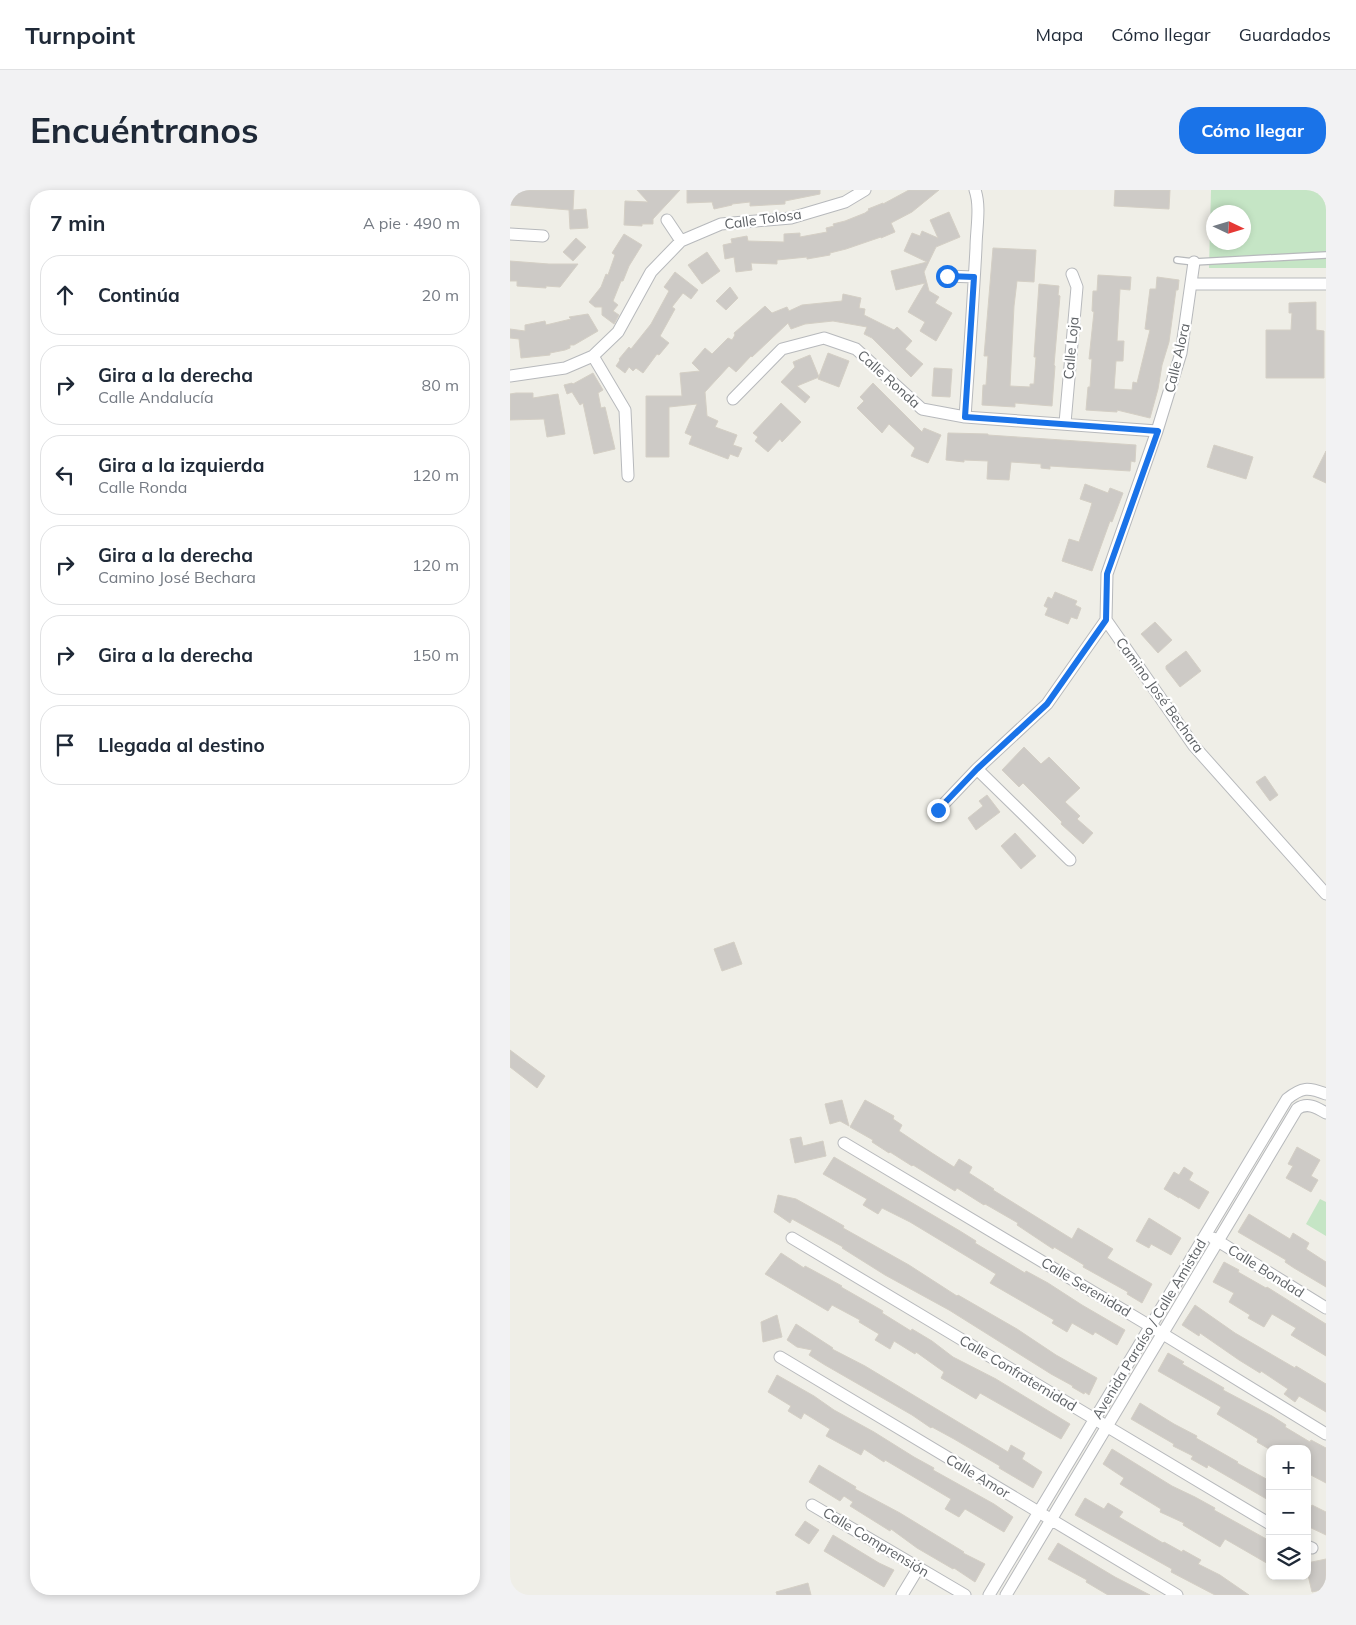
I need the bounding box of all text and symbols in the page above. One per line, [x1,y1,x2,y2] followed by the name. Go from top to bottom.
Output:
[25,20,135,50] text: Turnpoint
[1035,23,1083,46] text: Mapa
[1111,23,1211,46] text: Cómo llegar
[1239,23,1331,46] text: Guardados
[1179,107,1326,154] button: Cómo llegar
[30,108,259,152] text: Encuéntranos
[723,205,803,233] street label: Calle Tolosa
[1206,205,1251,250] north arrow
[50,210,105,236] text: 7 min
[363,213,460,233] text: A pie · 490 m
[936,265,959,288] route start
[51,281,79,309] icon: ahead
[98,283,180,307] text: Continúa
[422,285,459,305] text: 20 m
[1059,316,1083,380] street label: Calle Loja
[1160,322,1194,394] street label: Calle Alora
[854,346,924,412] street label: Calle Ronda
[98,363,253,387] text: Gira a la derecha
[51,371,79,399] icon: right
[422,375,459,395] text: 80 m
[98,387,213,407] text: Calle Andalucía
[98,453,264,477] text: Gira a la izquierda
[51,461,79,489] icon: left
[412,465,459,485] text: 120 m
[98,477,187,497] text: Calle Ronda
[98,543,253,567] text: Gira a la derecha
[51,551,79,579] icon: right
[412,555,459,575] text: 120 m
[98,567,256,587] text: Camino José Bechara
[1112,634,1208,756] street label: Camino José Bechara
[51,641,79,669] icon: right
[98,643,253,667] text: Gira a la derecha
[412,645,459,665] text: 150 m
[51,731,79,759] icon: arrive
[98,733,265,757] text: Llegada al destino
[927,799,950,822] route end
[1088,1236,1210,1422] street label: Avenida Paraíso / Calle Amistad
[1225,1240,1307,1302] street label: Calle Bondad
[1038,1253,1134,1321] street label: Calle Serenidad
[956,1331,1080,1415] street label: Calle Confraternidad
[1266,1445,1311,1580] map controls
[1266,1445,1311,1490] button: +
[943,1450,1014,1503] street label: Calle Amor
[1266,1490,1311,1535] button: −
[820,1503,932,1581] street label: Calle Comprensión
[1266,1535,1311,1580] button: layers

